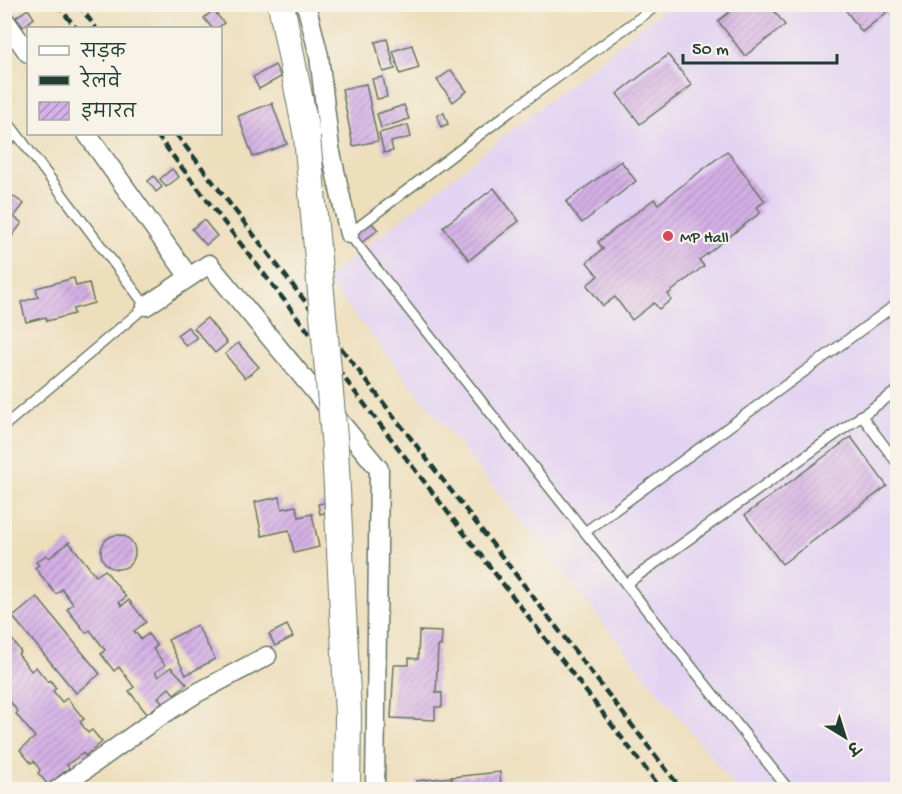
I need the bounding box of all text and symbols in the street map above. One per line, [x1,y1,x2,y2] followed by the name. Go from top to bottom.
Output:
[27,27,222,135] legend
[683,27,838,65] scale bar
[692,40,729,61] text: 50 m
[80,43,126,64] text: सड़क
[79,65,122,94] text: रेलवे
[81,102,137,124] text: इमारत
[661,229,675,243] marker: MP Hall
[680,230,729,249] place label: MP Hall
[815,707,875,767] north arrow
[841,734,864,758] text: उ

